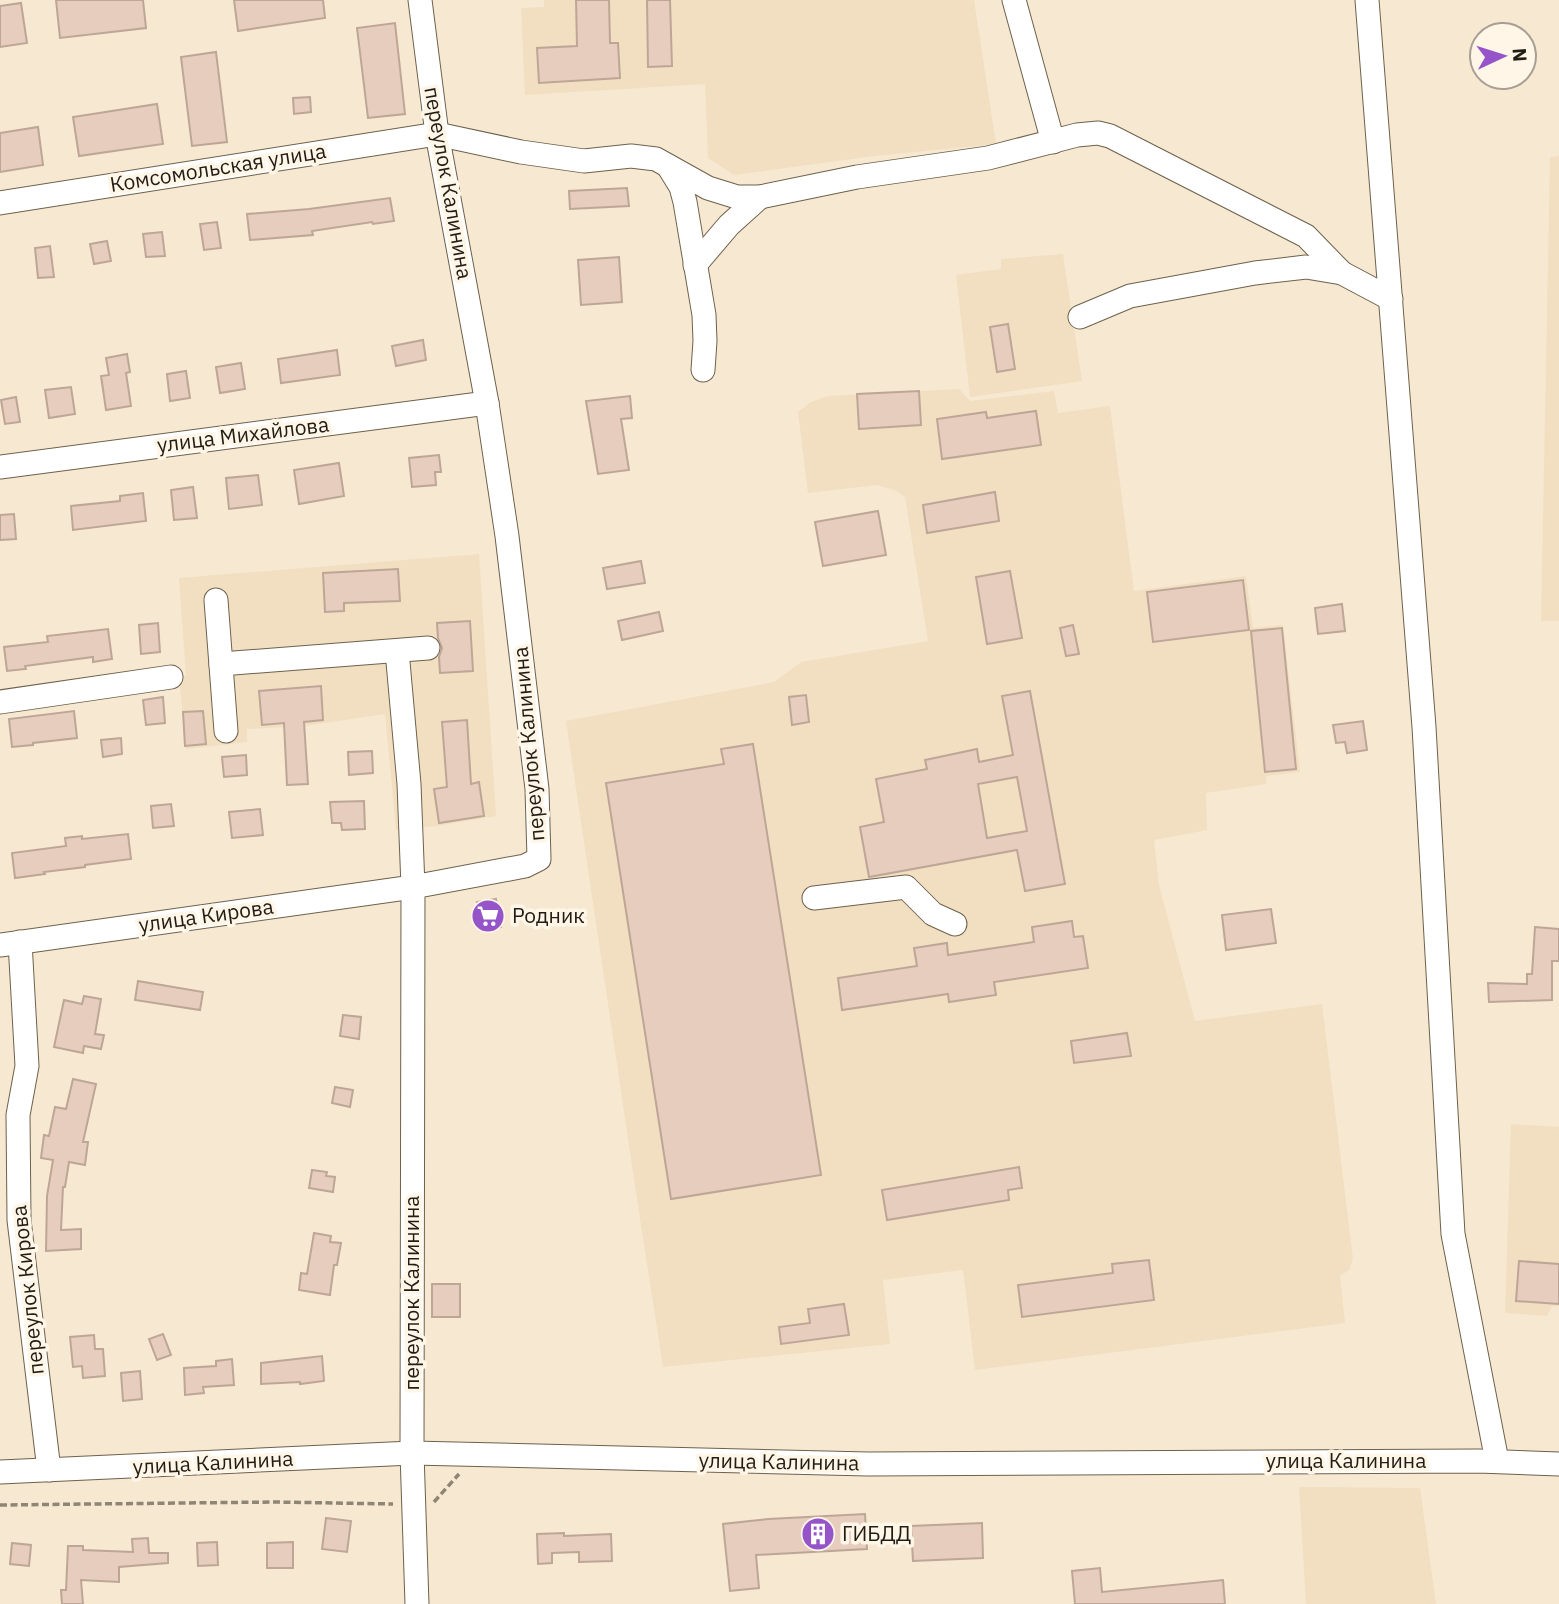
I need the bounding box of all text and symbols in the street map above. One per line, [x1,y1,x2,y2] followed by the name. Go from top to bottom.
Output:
[1468,21,1538,91] north arrow
[1508,47,1532,63] text: N
[418,84,480,281] street label: переулок Калинина
[108,136,328,198] street label: Комсомольская улица
[155,410,331,458] street label: улица Михайлова
[506,646,550,843] street label: переулок Калинина
[137,892,275,938] street label: улица Кирова
[469,897,507,935] supermarket icon: Родник
[512,901,585,929] place label: Родник
[397,1195,425,1391] street label: переулок Калинина
[4,1204,50,1376] street label: переулок Кирова
[132,1444,294,1480] street label: улица Калинина
[698,1446,860,1476] street label: улица Калинина
[1266,1446,1426,1474] street label: улица Калинина
[799,1515,837,1553] building icon: ГИБДД
[842,1519,911,1547] place label: ГИБДД

